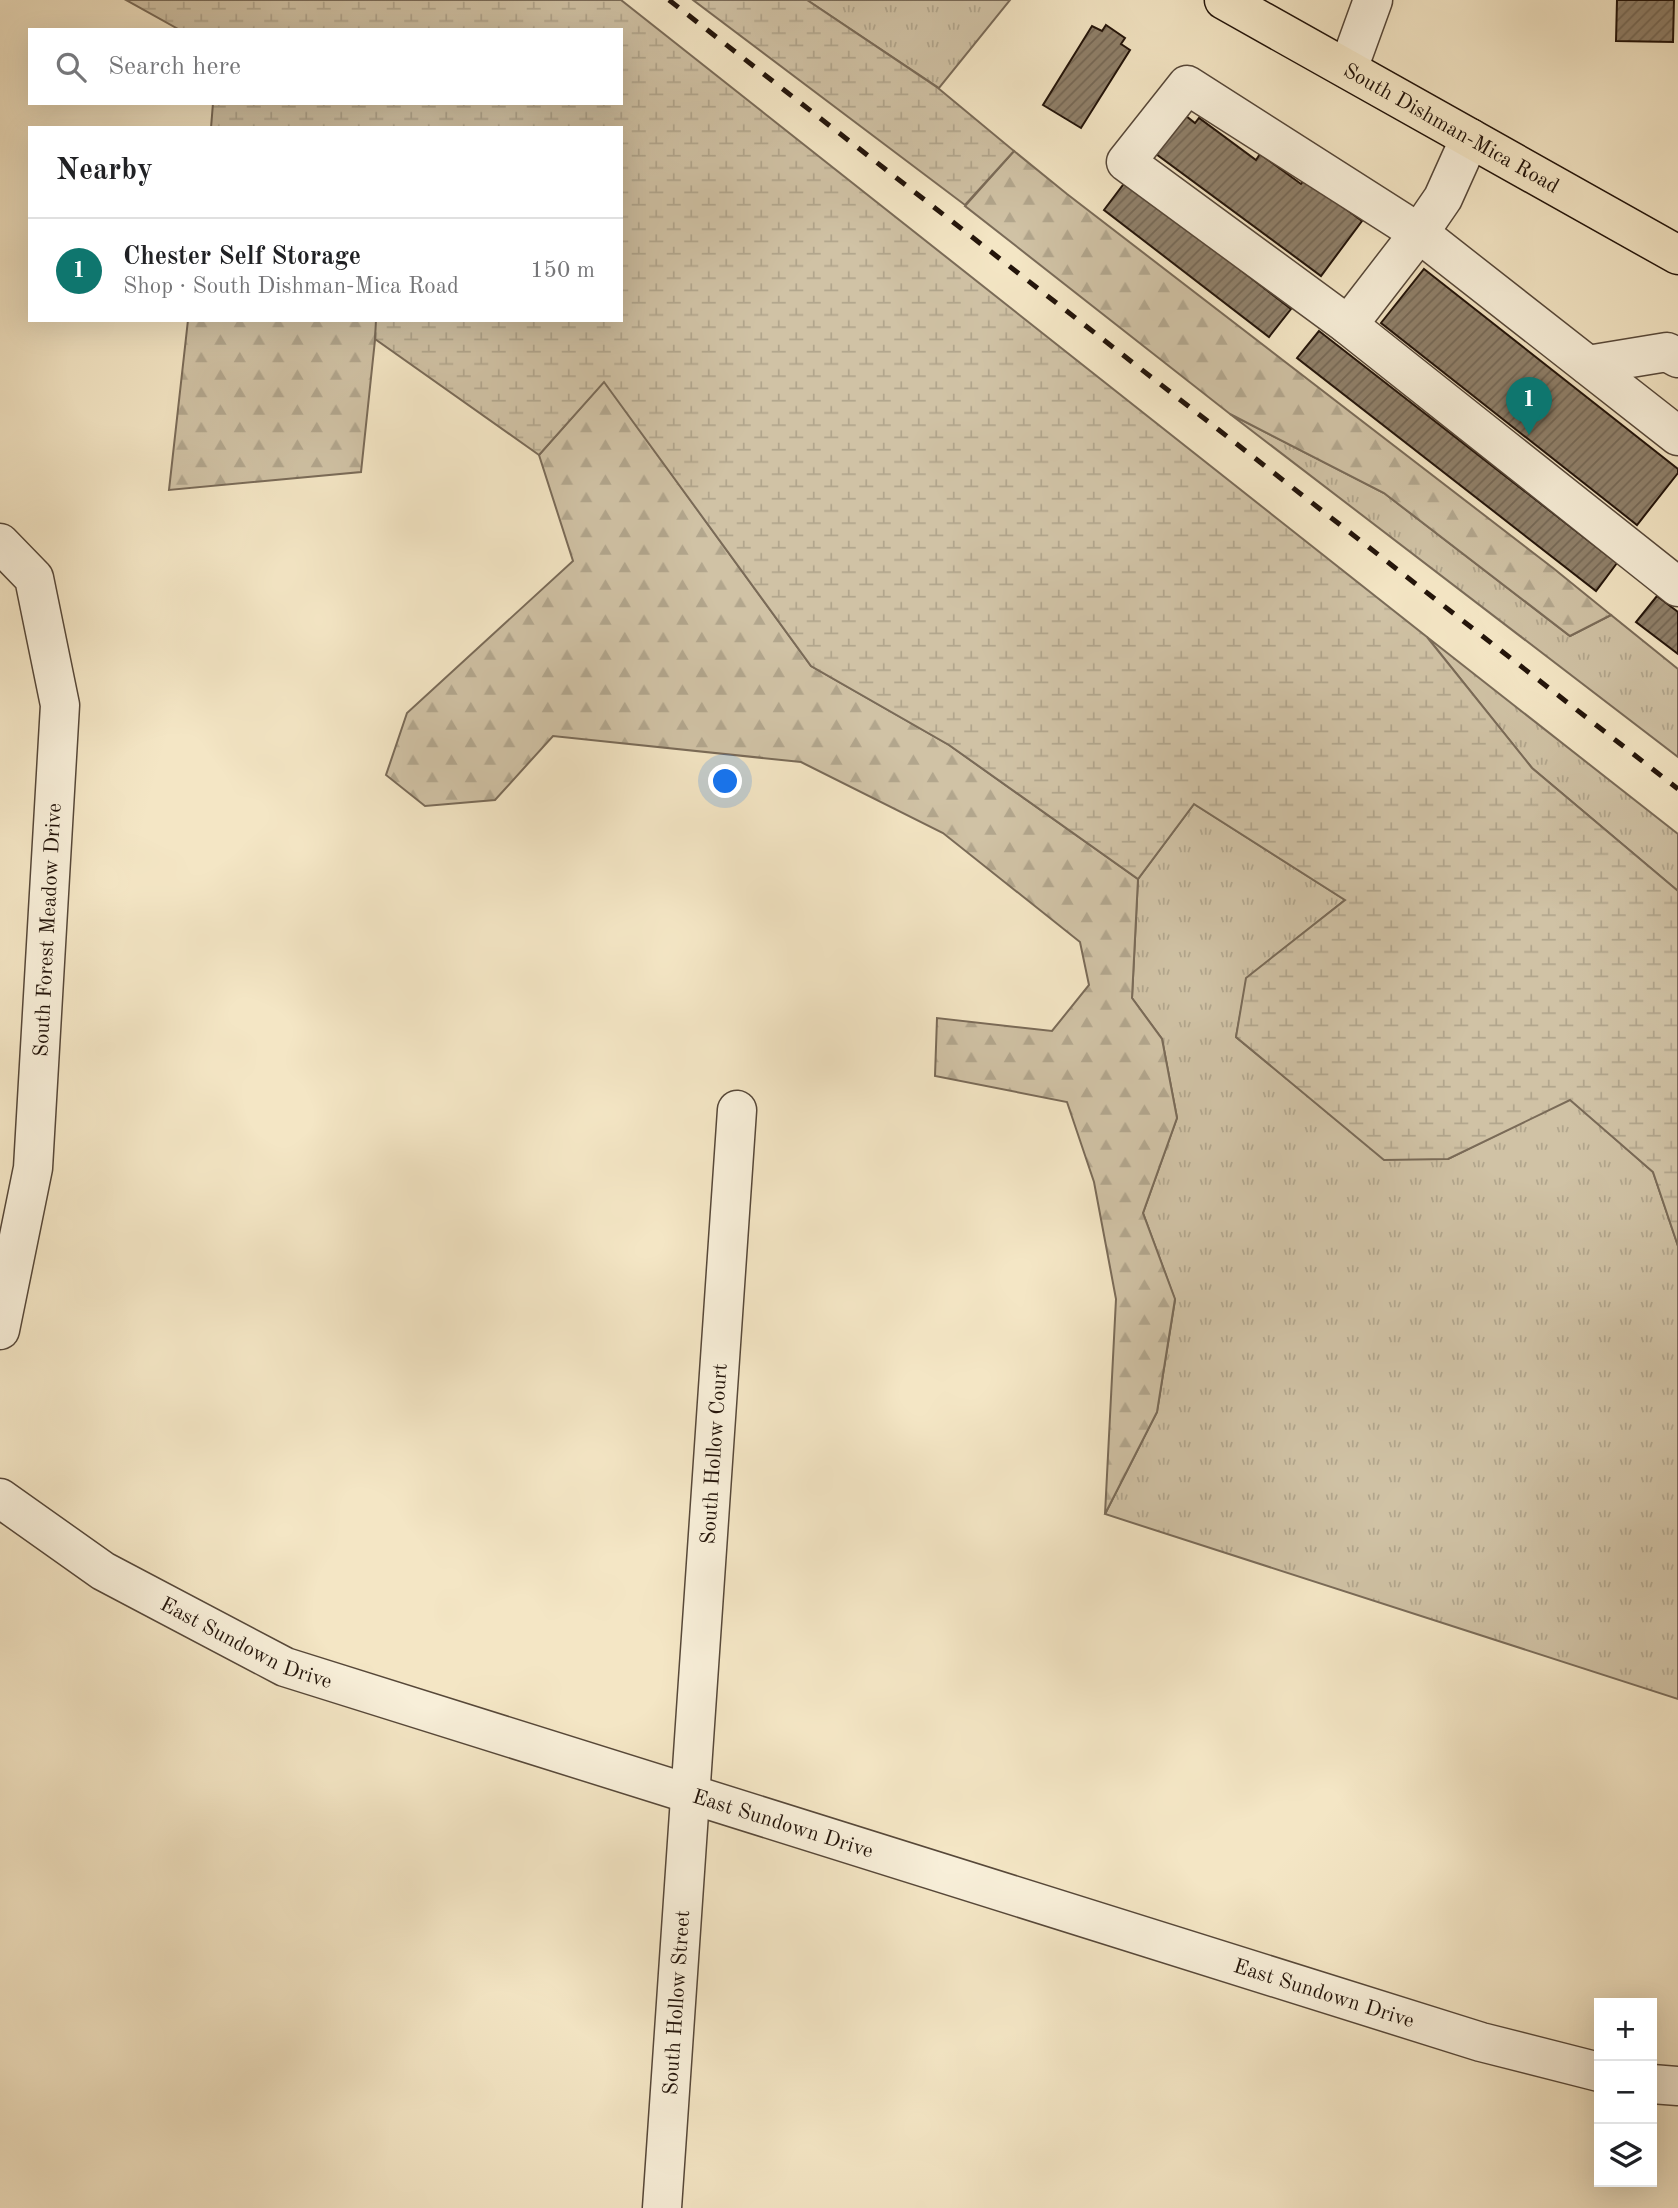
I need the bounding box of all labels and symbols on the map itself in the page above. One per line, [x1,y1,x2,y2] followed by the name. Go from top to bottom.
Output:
[1339,60,1562,198] street label: South Dishman-Mica Road
[1506,377,1552,435] pin: 1
[708,764,742,798] your location
[31,803,66,1058] street label: South Forest Meadow Drive
[698,1363,732,1545] street label: South Hollow Court
[156,1594,334,1693] street label: East Sundown Drive
[690,1786,875,1863] street label: East Sundown Drive
[661,1909,694,2096] street label: South Hollow Street
[1231,1956,1416,2032] street label: East Sundown Drive

